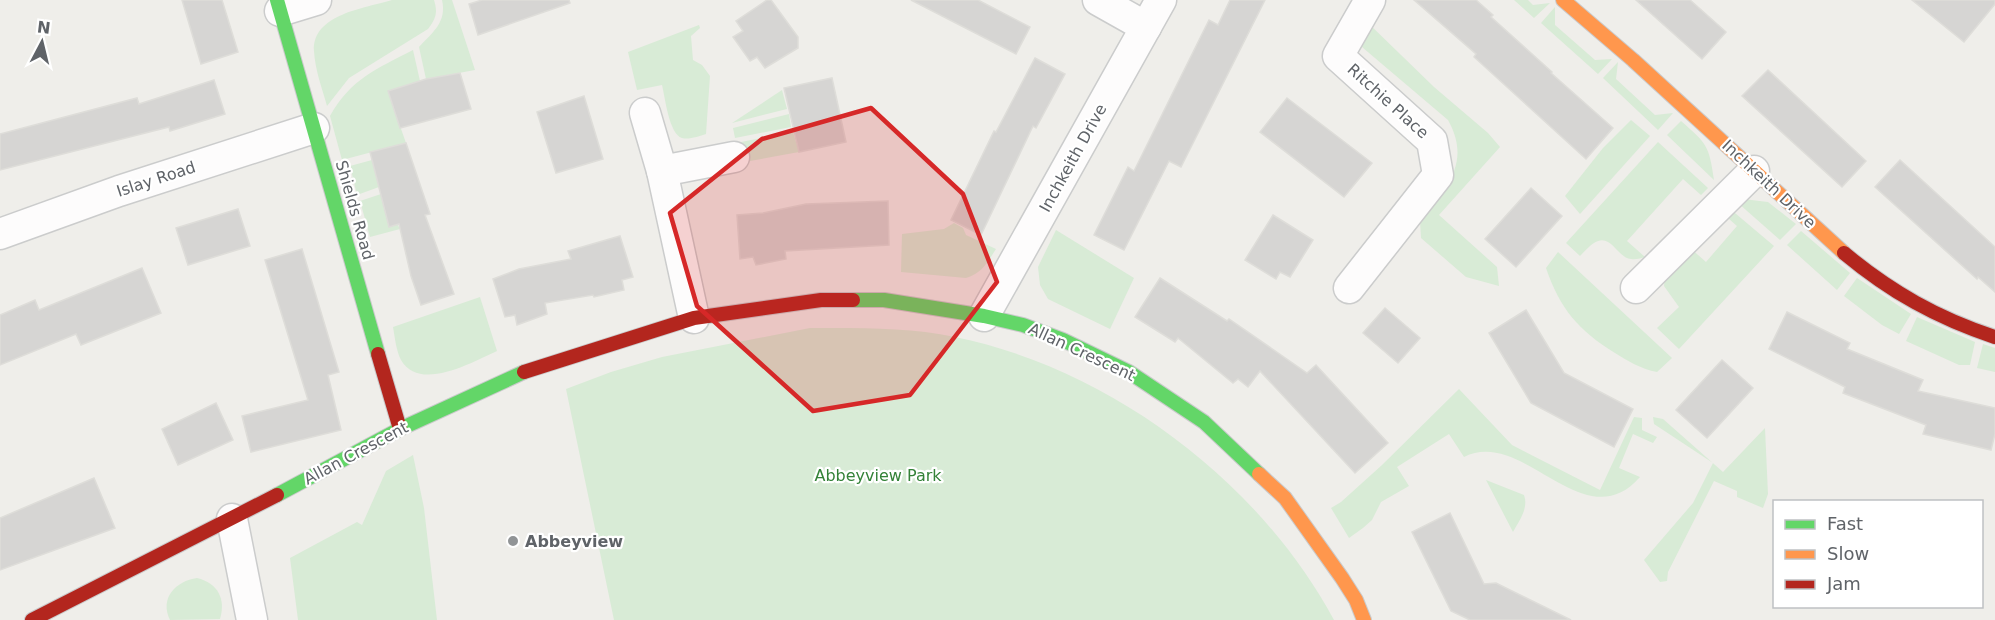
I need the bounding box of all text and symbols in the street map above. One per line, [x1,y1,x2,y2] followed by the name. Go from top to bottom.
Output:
[12,12,72,72] north arrow
[36,17,52,38] text: N
[1343,60,1433,142] street label: Ritchie Place
[1035,101,1111,215] street label: Inchkeith Drive
[1718,136,1820,232] street label: Inchkeith Drive
[114,157,198,201] street label: Islay Road
[332,158,378,262] street label: Shields Road
[1026,319,1138,385] street label: Allan Crescent
[301,418,411,488] street label: Allan Crescent
[814,466,942,485] park label: Abbeyview Park
[1773,500,1983,608] legend
[1827,513,1863,534] text: Fast
[525,532,623,551] place label: Abbeyview
[506,534,520,548] marker: Abbeyview
[1827,543,1869,564] text: Slow
[1826,573,1861,594] text: Jam

